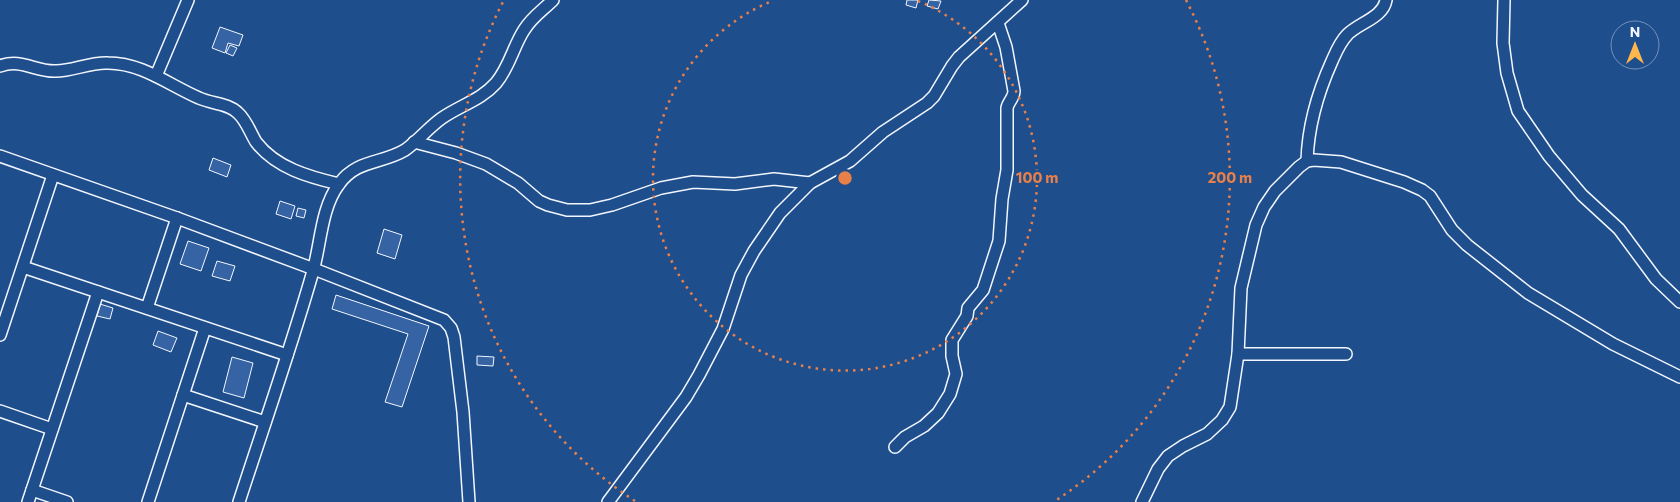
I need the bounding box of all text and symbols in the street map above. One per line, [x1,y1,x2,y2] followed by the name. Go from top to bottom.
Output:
[1610,20,1660,70] north arrow
[1630,23,1640,40] text: N
[1016,168,1058,186] text: 100 m
[1208,168,1252,186] text: 200 m
[836,169,854,187] centre of rings

